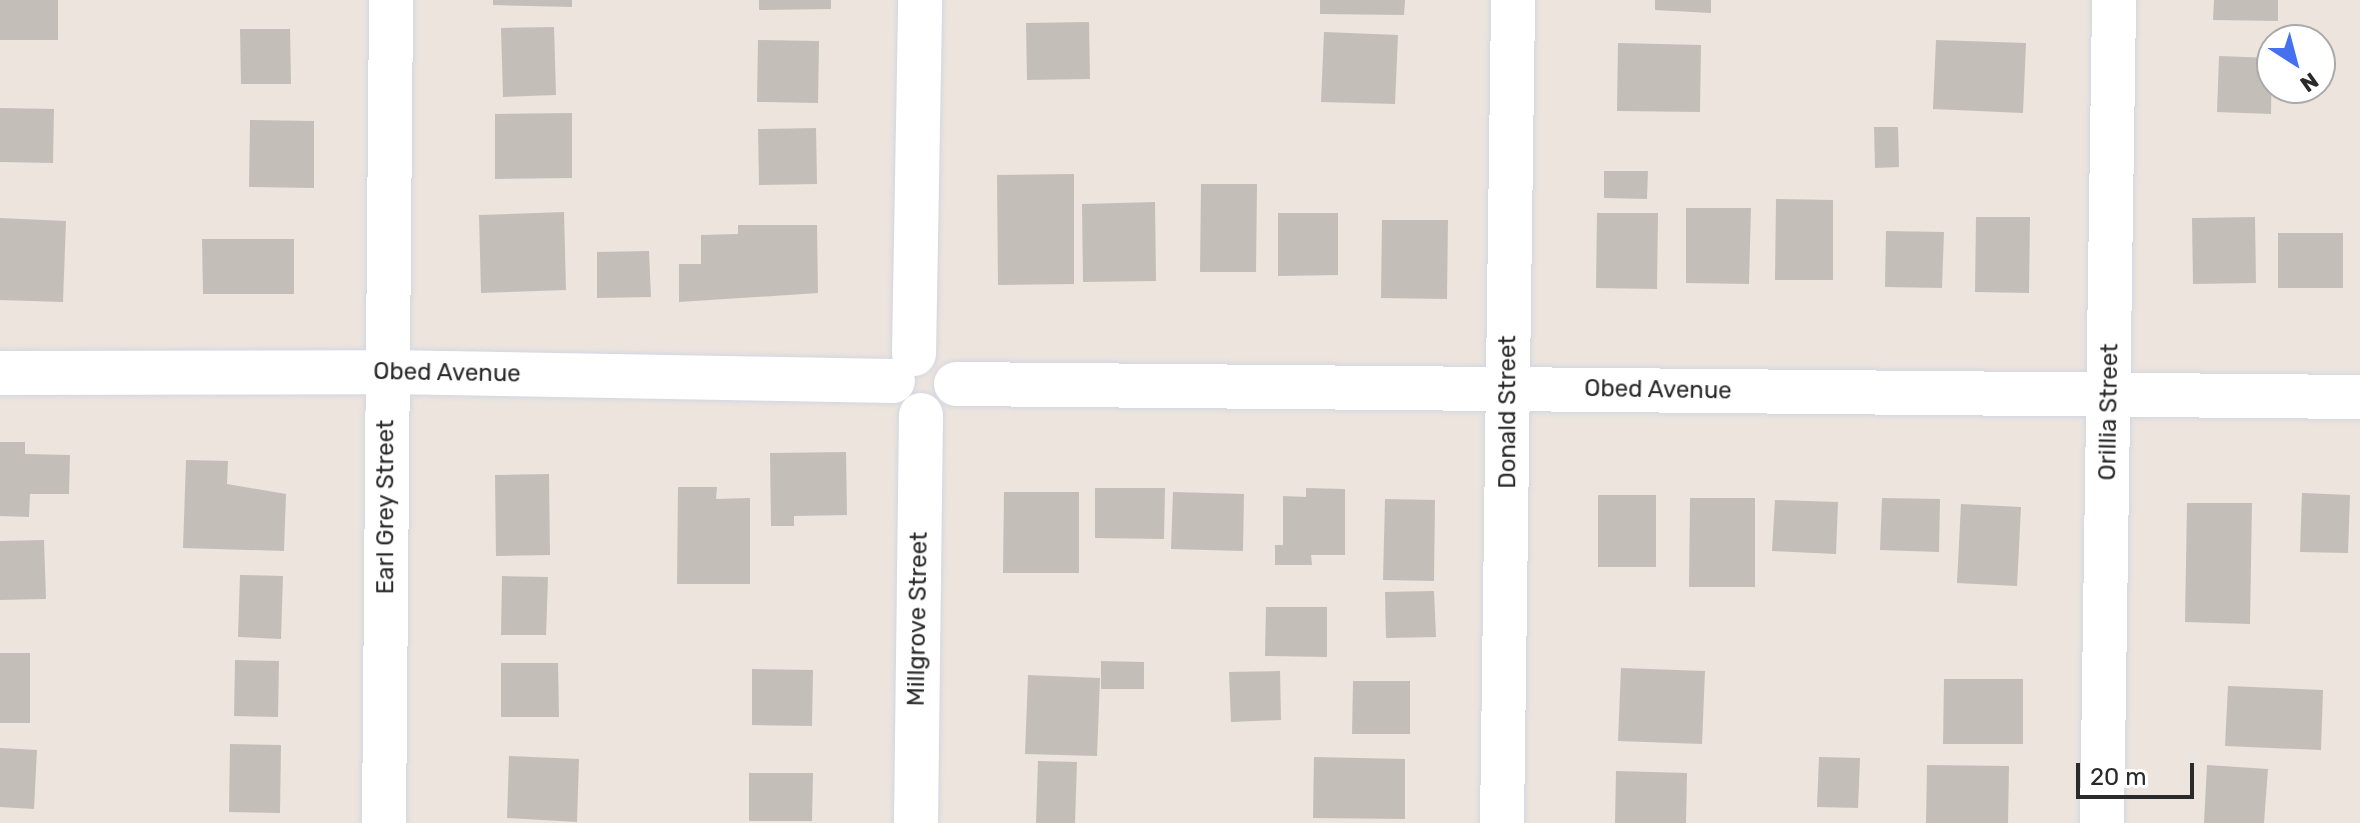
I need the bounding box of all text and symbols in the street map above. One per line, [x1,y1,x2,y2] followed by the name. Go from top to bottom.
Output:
[2256,24,2336,104] north arrow
[2295,67,2324,98] text: N
[1494,335,1522,489] street label: Donald Street
[2093,343,2125,481] street label: Orillia Street
[373,357,521,389] street label: Obed Avenue
[1584,374,1732,406] street label: Obed Avenue
[372,419,400,595] street label: Earl Grey Street
[902,531,934,707] street label: Millgrove Street
[2080,747,2198,797] scale bar
[2090,763,2147,791] text: 20 m

